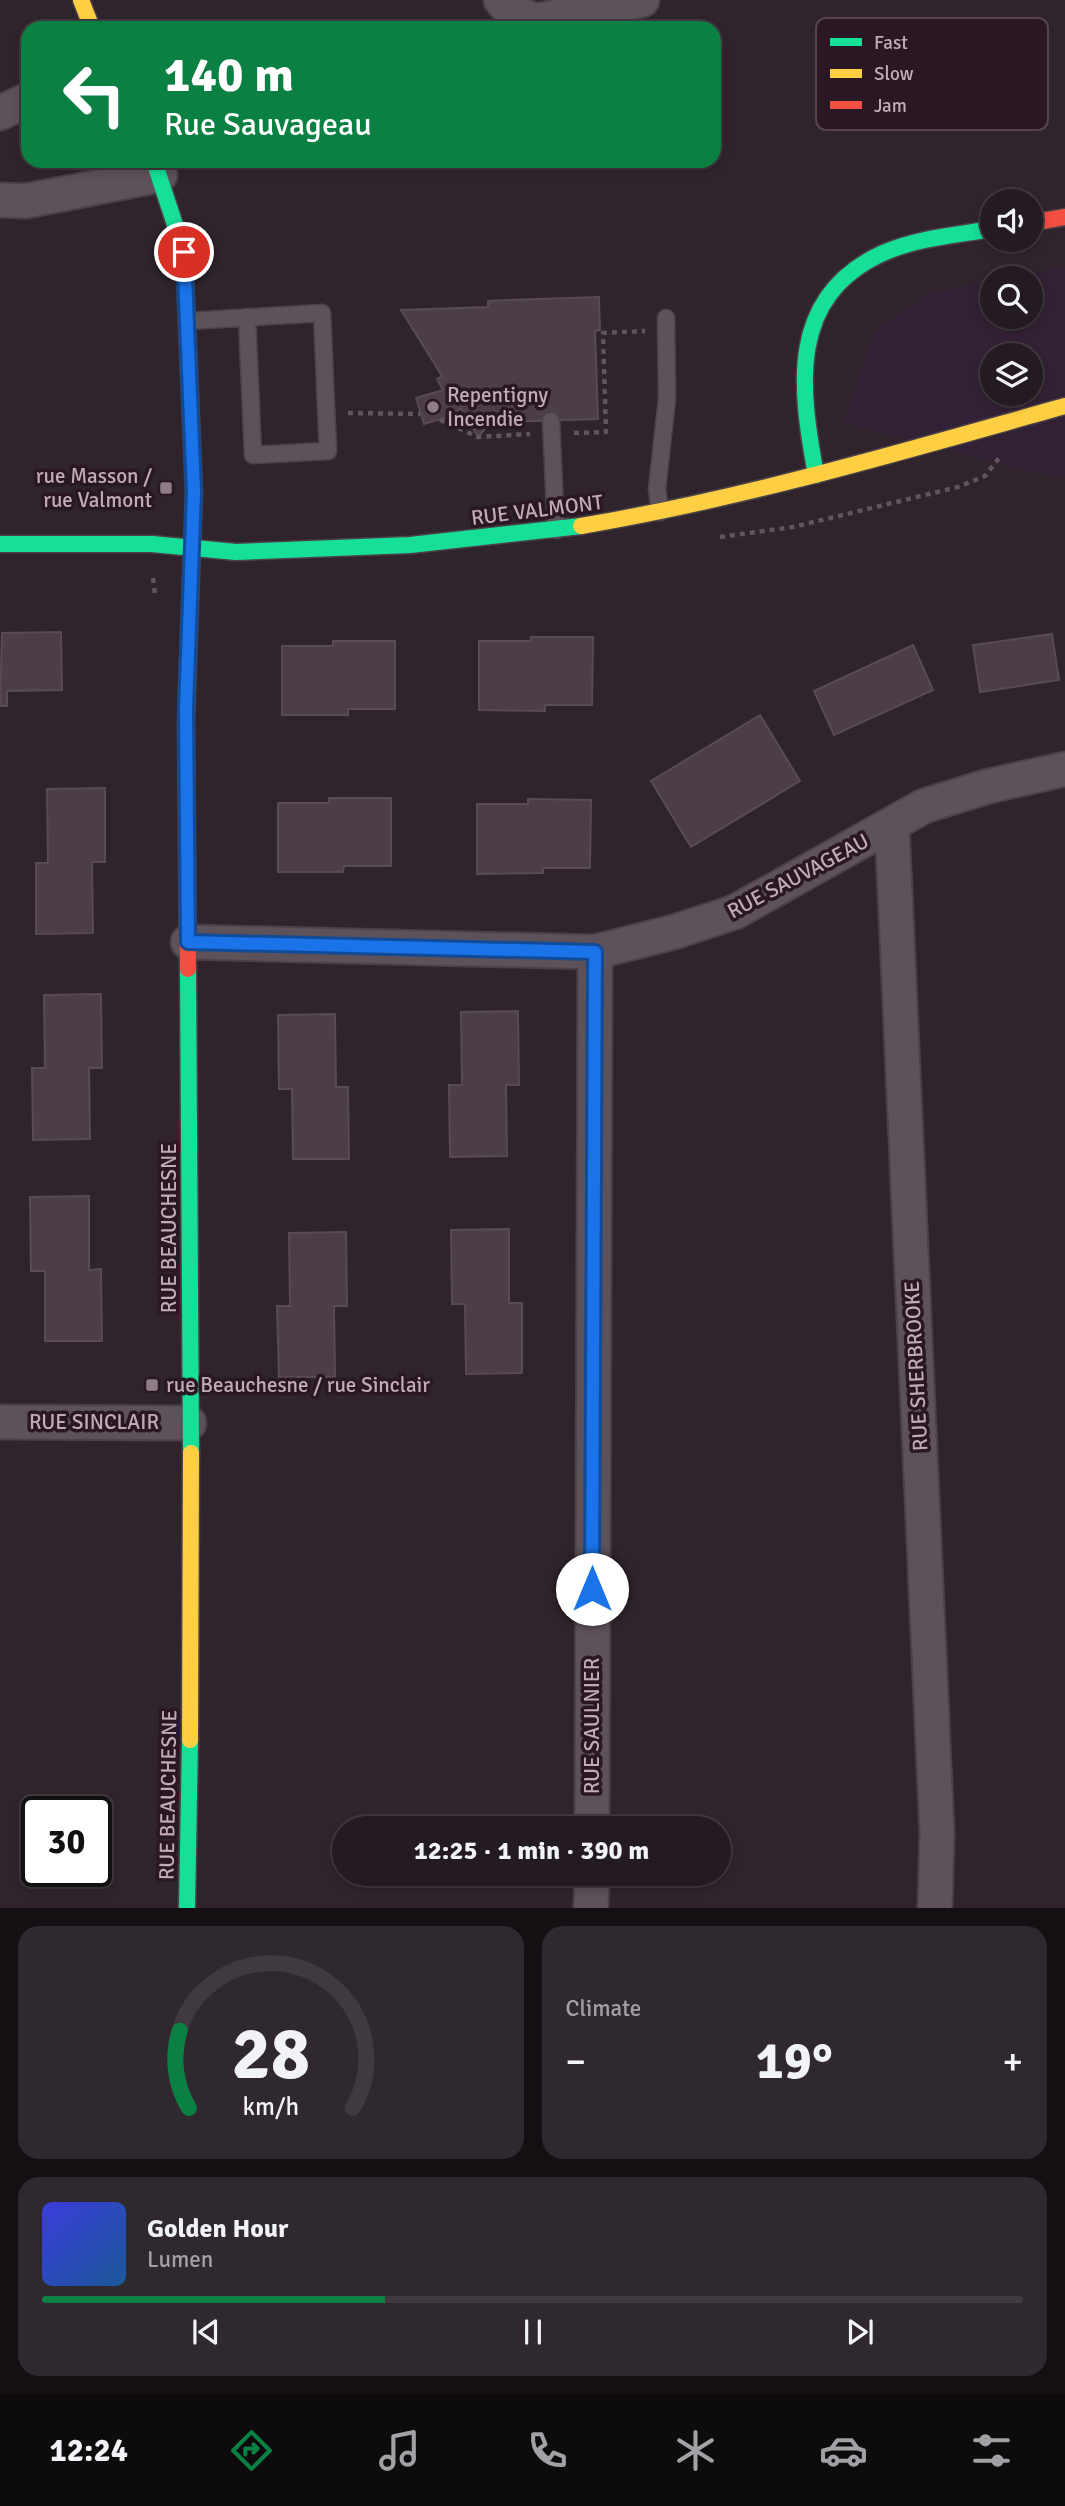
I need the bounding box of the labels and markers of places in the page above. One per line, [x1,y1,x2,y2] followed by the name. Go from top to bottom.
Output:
[154,222,214,282] pin
[447,382,548,432] place label: Repentigny Incendie
[425,399,441,415] marker: Repentigny Incendie
[36,463,152,513] place label: rue Masson / rue Valmont
[158,480,174,496] marker: rue Masson / rue Valmont
[166,1372,430,1398] place label: rue Beauchesne / rue Sinclair
[144,1377,160,1393] marker: rue Beauchesne / rue Sinclair

